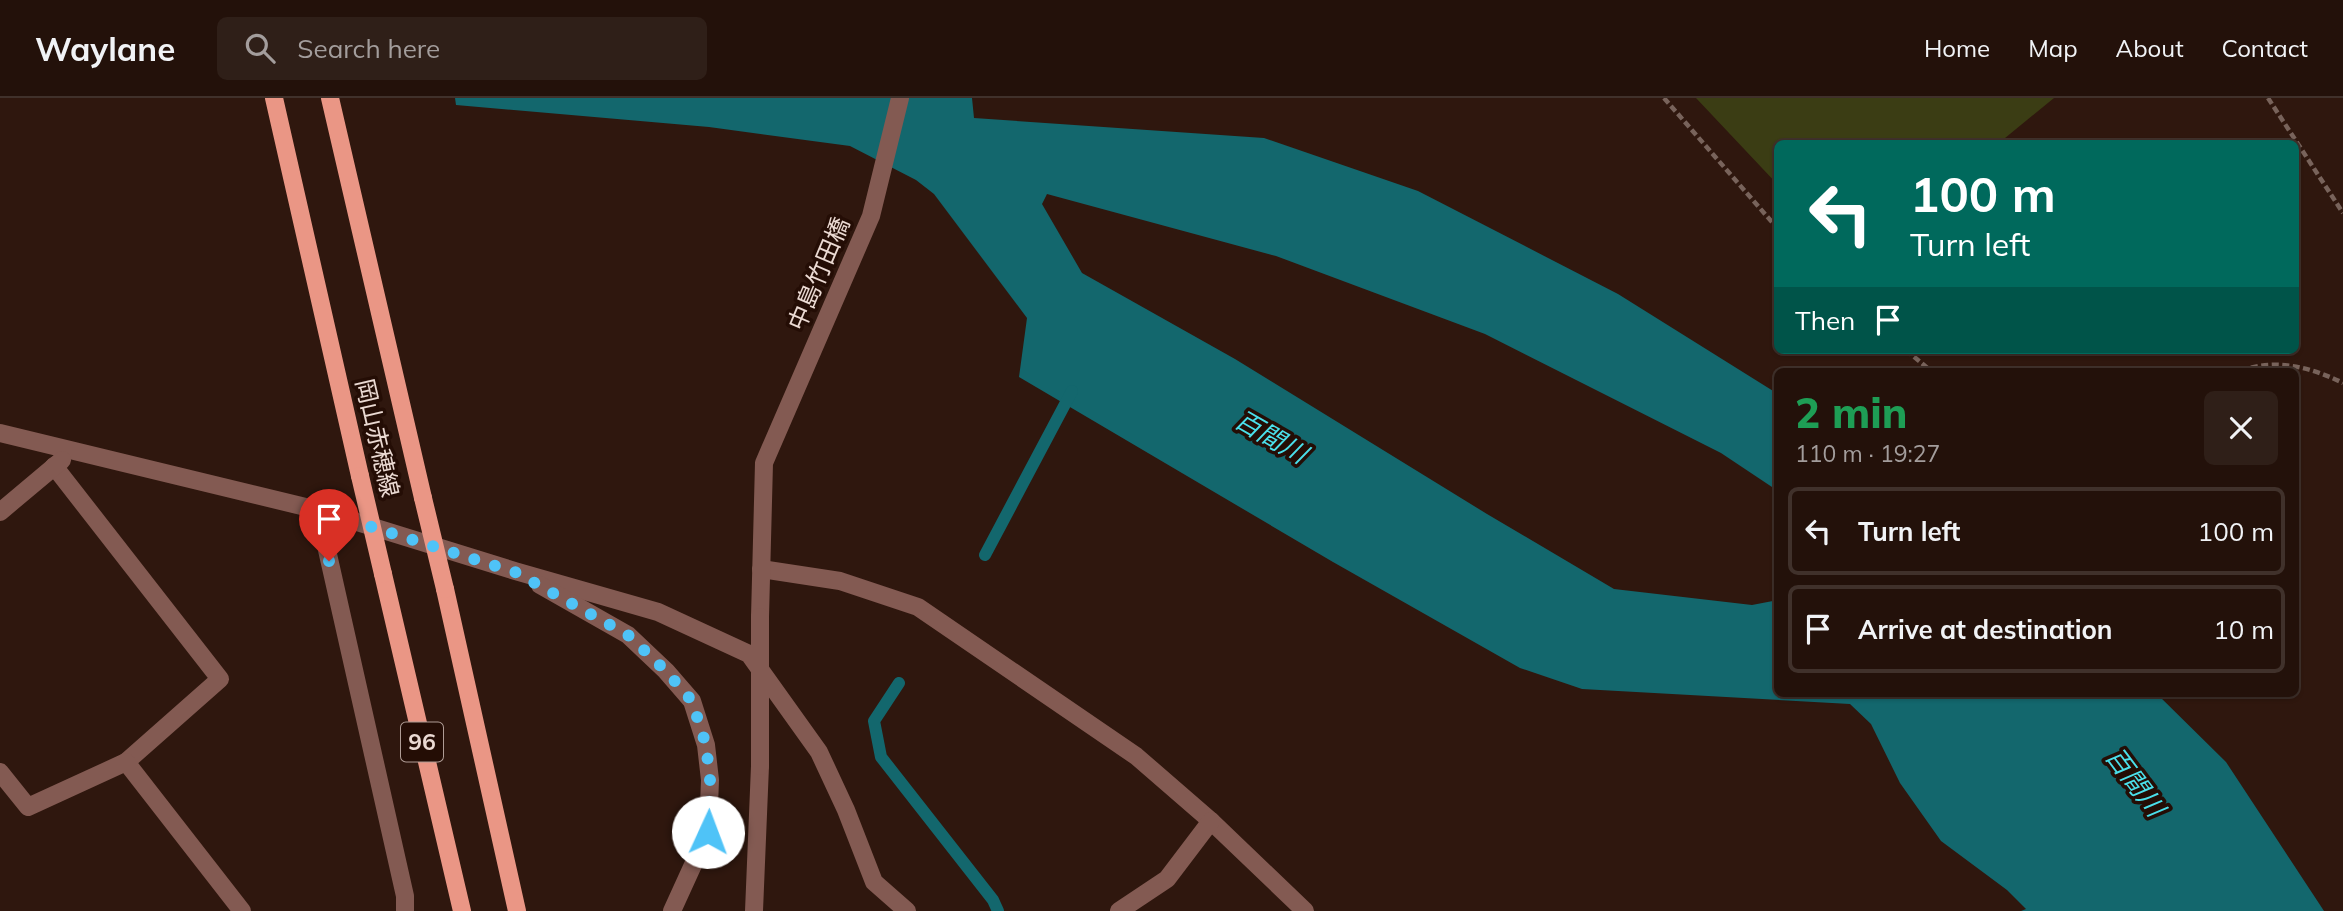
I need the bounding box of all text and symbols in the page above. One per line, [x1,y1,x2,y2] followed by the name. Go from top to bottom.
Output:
[217,17,707,80] search box
[35,28,175,69] text: Waylane
[241,29,279,67] icon: search
[297,32,440,65] text: Search here
[1924,33,1990,63] text: Home
[2028,33,2078,63] text: Map
[2116,33,2184,63] text: About
[2222,33,2308,63] text: Contact
[1910,163,2056,224] text: 100 m
[1795,168,1886,259] icon: left
[781,213,855,335] street label: 中島竹田橋
[1910,224,2030,264] text: Turn left
[1869,301,1907,339] icon: arrive
[1795,304,1855,337] text: Then
[350,376,406,500] street label: 岡山赤穂線
[1795,386,1908,439] text: 2 min
[2204,391,2278,465] button: close
[1229,403,1316,472] water label: 百間川
[1795,439,1940,468] text: 110 m · 19:27
[299,489,359,561] pin
[310,500,348,538] icon: arrive
[1799,512,1837,550] icon: left
[1858,515,1960,548] text: Turn left
[2198,515,2274,548] text: 100 m
[1799,610,1837,648] icon: arrive
[1858,613,2113,646] text: Arrive at destination
[2213,613,2274,646] text: 10 m
[401,722,443,762] road number: 96
[2099,741,2174,825] water label: 百間川
[671,795,745,869] position arrow

